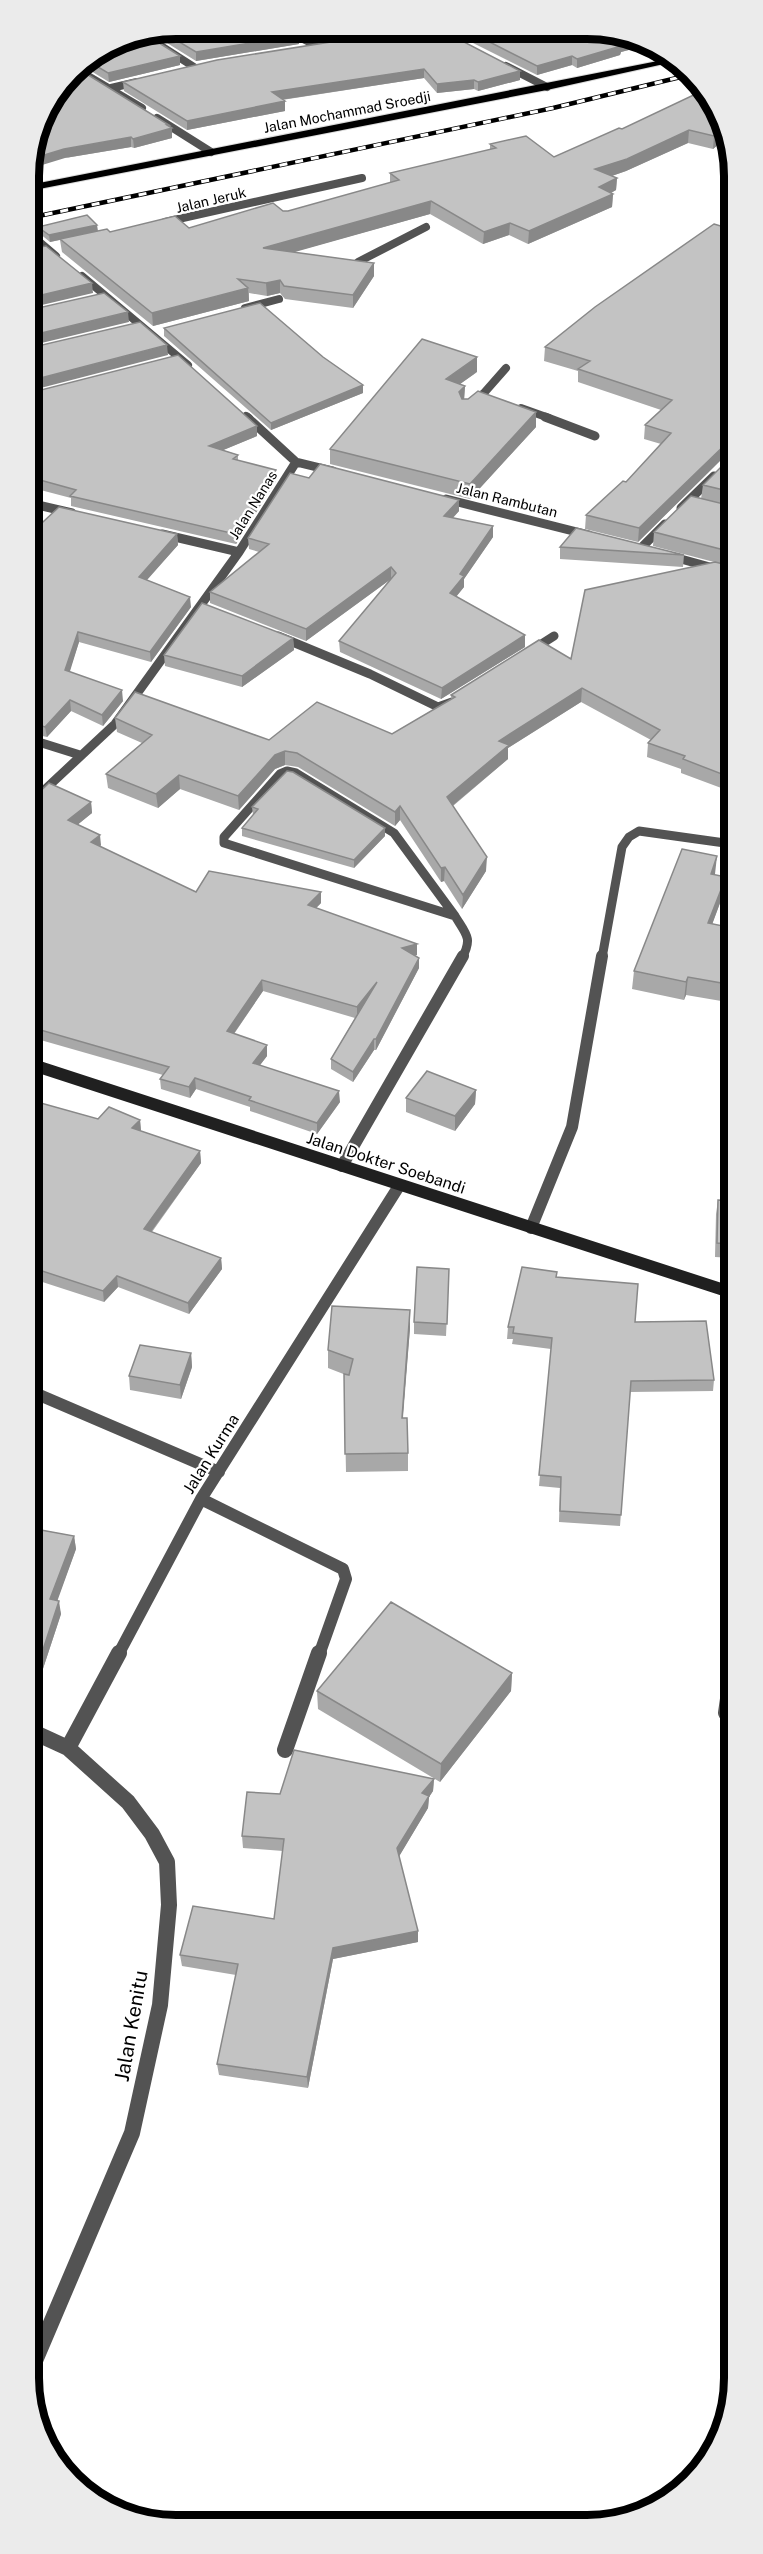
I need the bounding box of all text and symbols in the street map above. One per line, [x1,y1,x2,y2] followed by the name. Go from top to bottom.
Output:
[262,88,432,136] street label: Jalan Mochammad Sroedji
[174,184,248,216] street label: Jalan Jeruk
[226,468,280,542] street label: Jalan Nanas
[455,480,559,520] street label: Jalan Rambutan
[304,1128,468,1198] street label: Jalan Dokter Soebandi
[179,1411,243,1497] street label: Jalan Kurma
[109,1969,153,2083] street label: Jalan Kenitu

